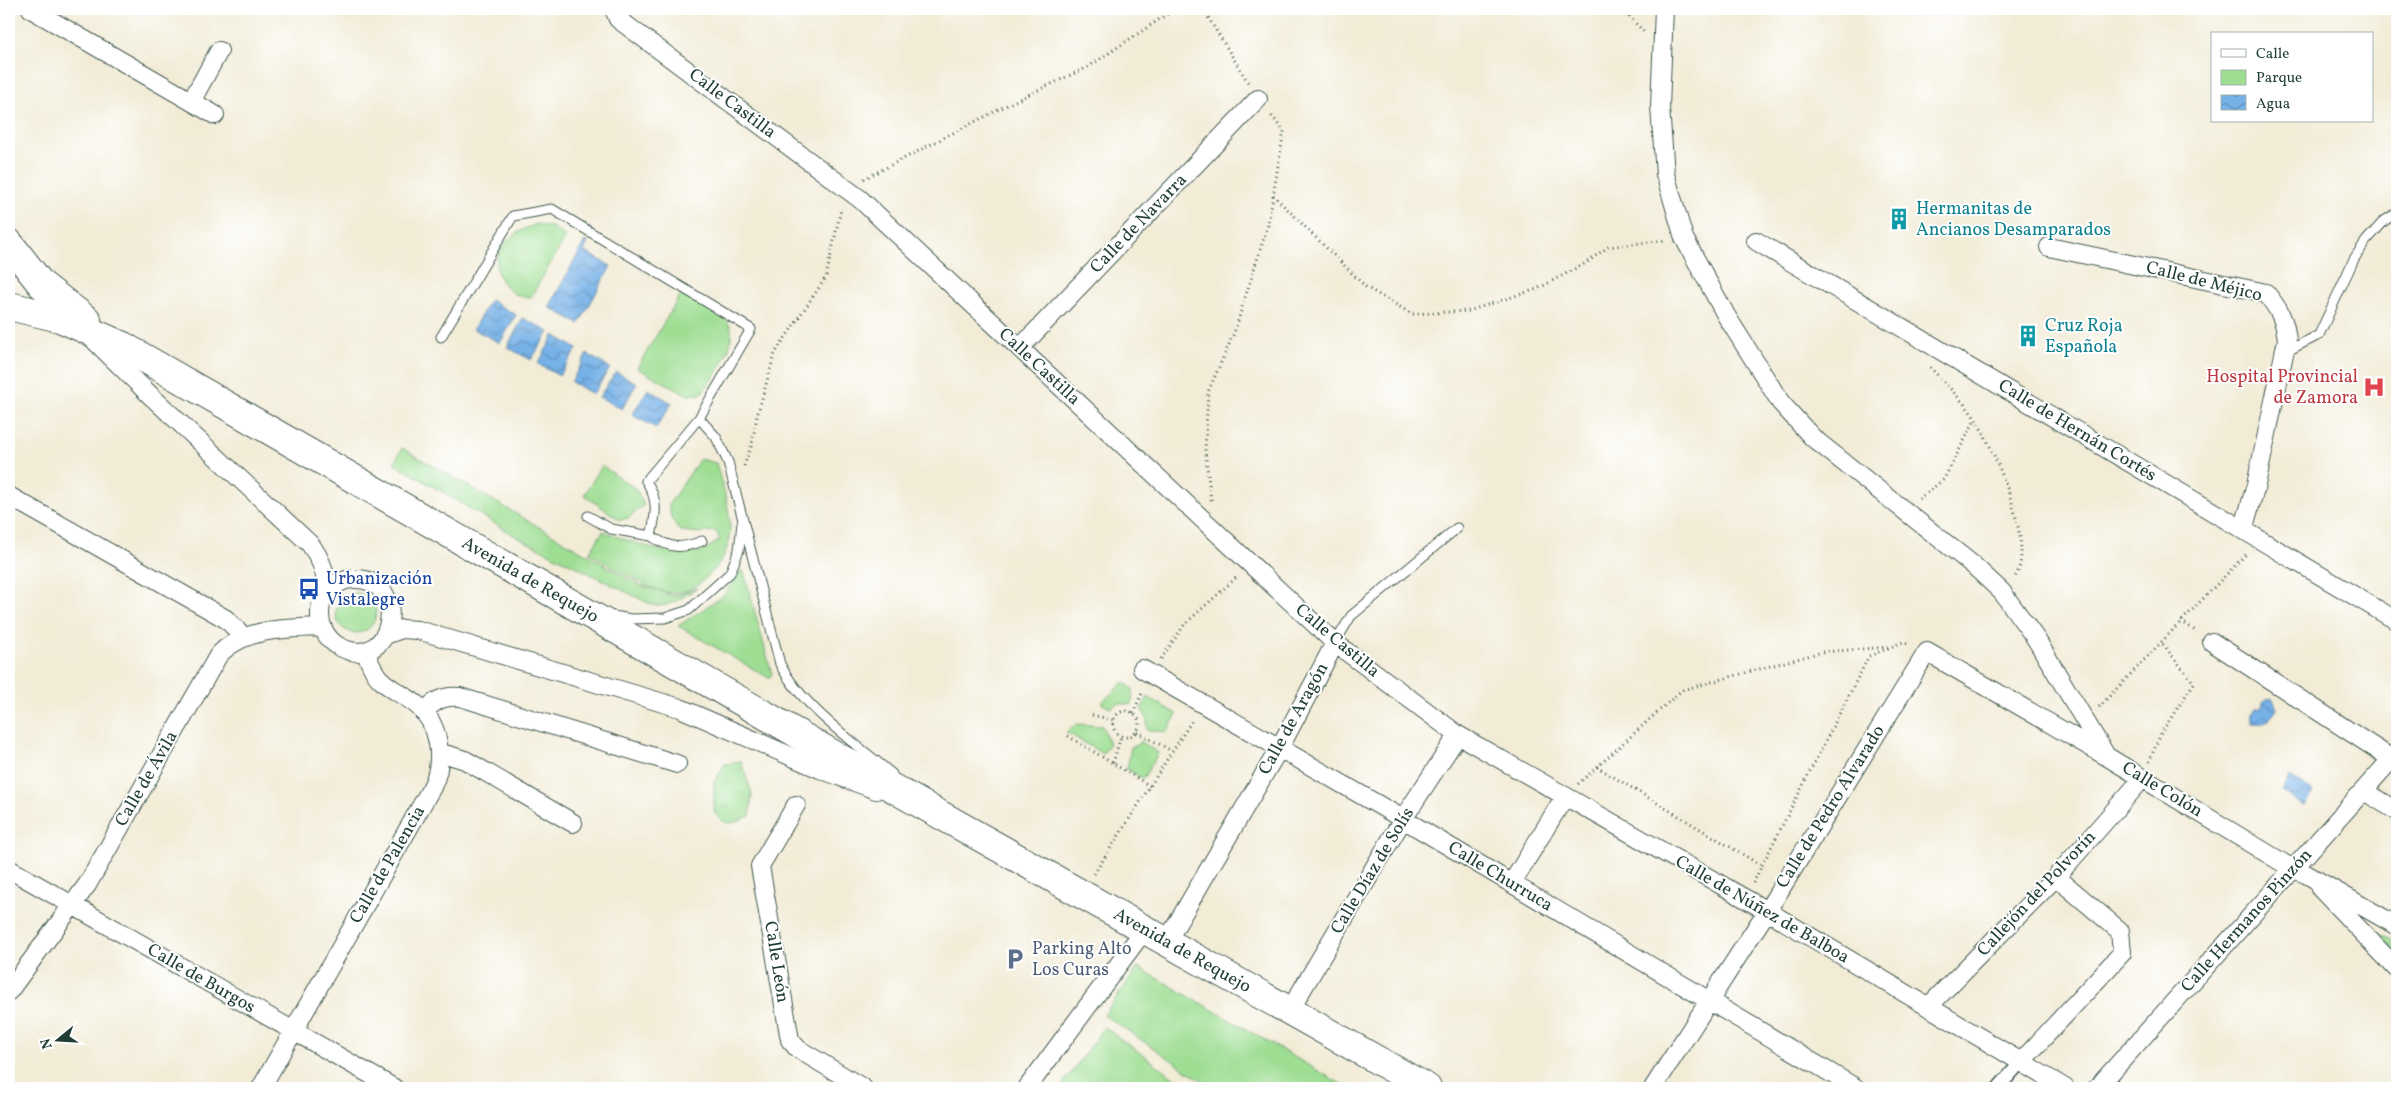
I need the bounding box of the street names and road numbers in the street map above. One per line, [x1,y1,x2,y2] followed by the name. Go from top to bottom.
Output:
[683,63,781,145] street label: Calle Castilla
[1085,168,1193,280] street label: Calle de Navarra
[2143,255,2265,309] street label: Calle de Méjico
[993,323,1085,411] street label: Calle Castilla
[1993,374,2161,488] street label: Calle de Hernán Cortés
[457,531,603,629] street label: Avenida de Requejo
[1289,598,1385,684] street label: Calle Castilla
[1253,658,1335,780] street label: Calle de Aragón
[1771,721,1891,893] street label: Calle de Pedro Alvarado
[109,726,185,831] street label: Calle de Ávila
[2117,756,2207,824] street label: Calle Colón
[344,801,432,929] street label: Calle de Palencia
[1325,803,1421,939] street label: Calle Díaz de Solís
[1972,825,2102,963] street label: Callejón del Polvorín
[1443,836,1557,918] street label: Calle Churruca
[2176,843,2319,998] street label: Calle Hermanos Pinzón
[1670,850,1854,970] street label: Calle de Núñez de Balboa
[1109,902,1256,999] street label: Avenida de Requejo
[757,919,795,1005] street label: Calle León
[142,938,260,1020] street label: Calle de Burgos

